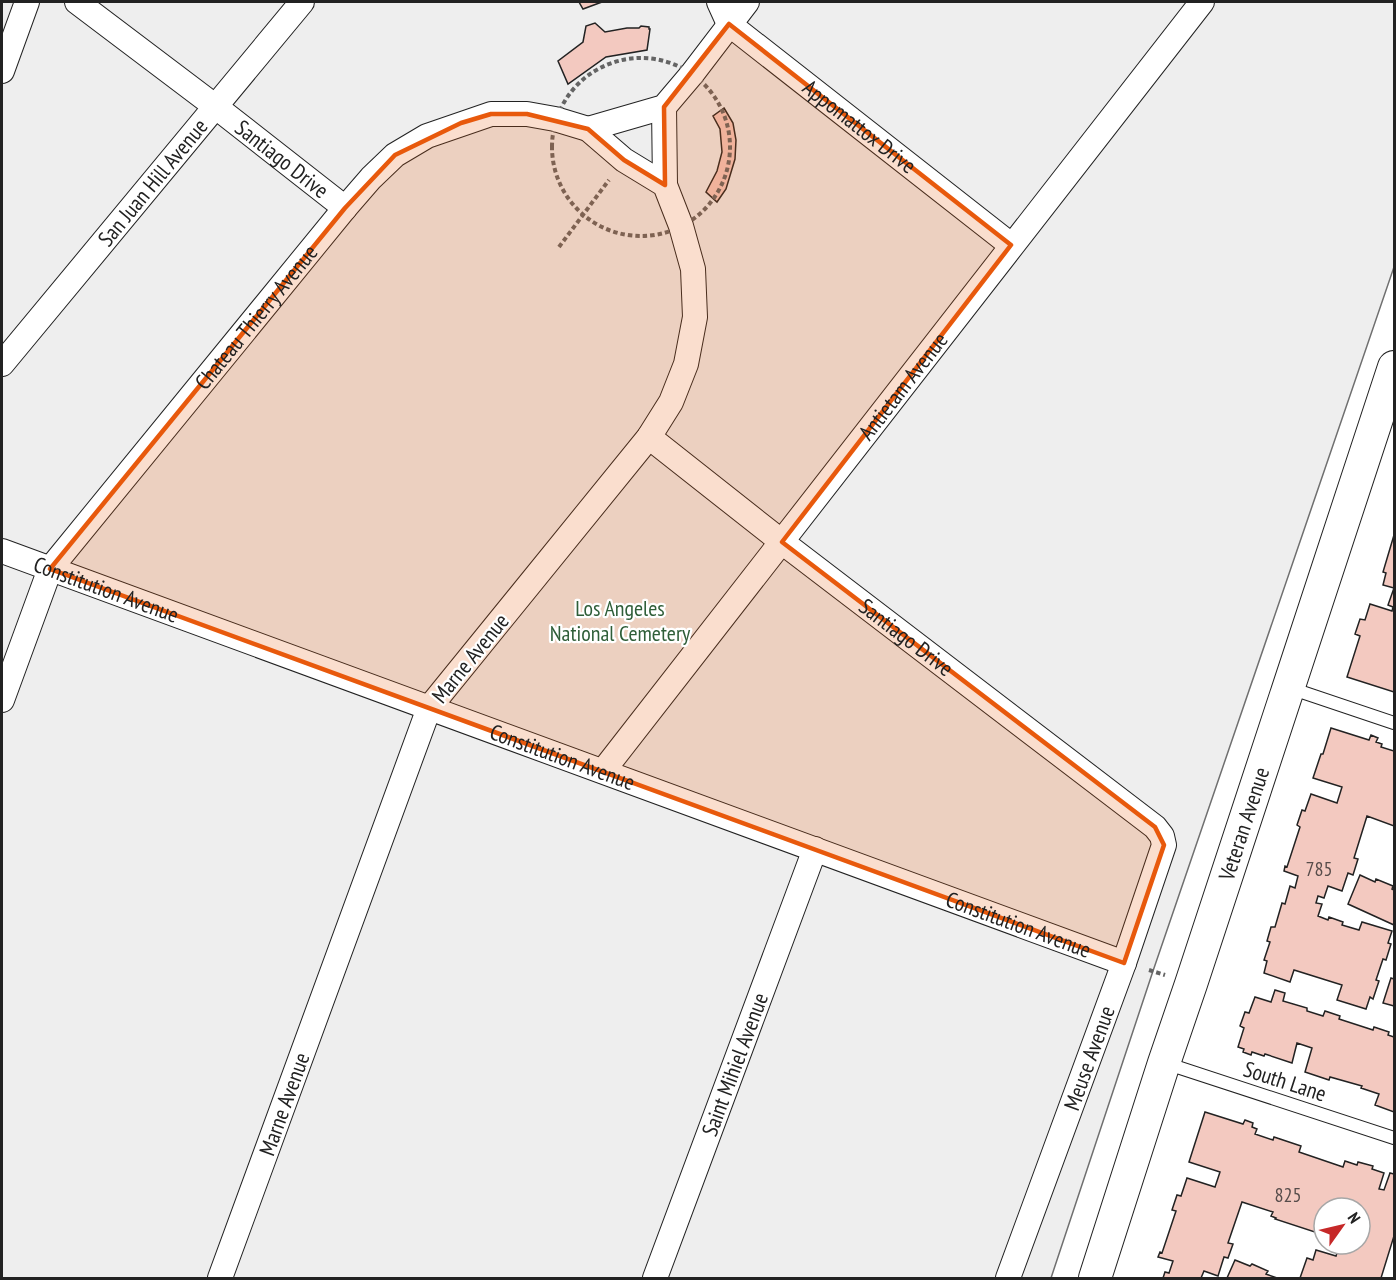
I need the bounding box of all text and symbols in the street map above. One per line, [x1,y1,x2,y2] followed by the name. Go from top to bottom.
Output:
[797,73,922,179] street label: Appomattox Drive
[92,113,214,252] street label: San Juan Hill Avenue
[230,113,334,204] street label: Santiago Drive
[189,239,323,395] street label: Chateau Thierry Avenue
[852,327,954,445] street label: Antietam Avenue
[30,550,183,629] street label: Constitution Avenue
[854,592,959,682] street label: Santiago Drive
[550,594,691,647] park label: Los Angeles National Cemetery
[425,607,515,709] street label: Marne Avenue
[486,717,639,796] street label: Constitution Avenue
[1212,764,1275,885] street label: Veteran Avenue
[1306,856,1333,882] house number: 785
[942,885,1095,964] street label: Constitution Avenue
[695,989,774,1140] street label: Saint Mihiel Avenue
[1057,1002,1121,1114] street label: Meuse Avenue
[252,1049,316,1159] street label: Marne Avenue
[1240,1055,1330,1107] street label: South Lane
[1275,1182,1302,1208] house number: 825
[1312,1196,1372,1256] north arrow
[1344,1208,1365,1227] text: N

